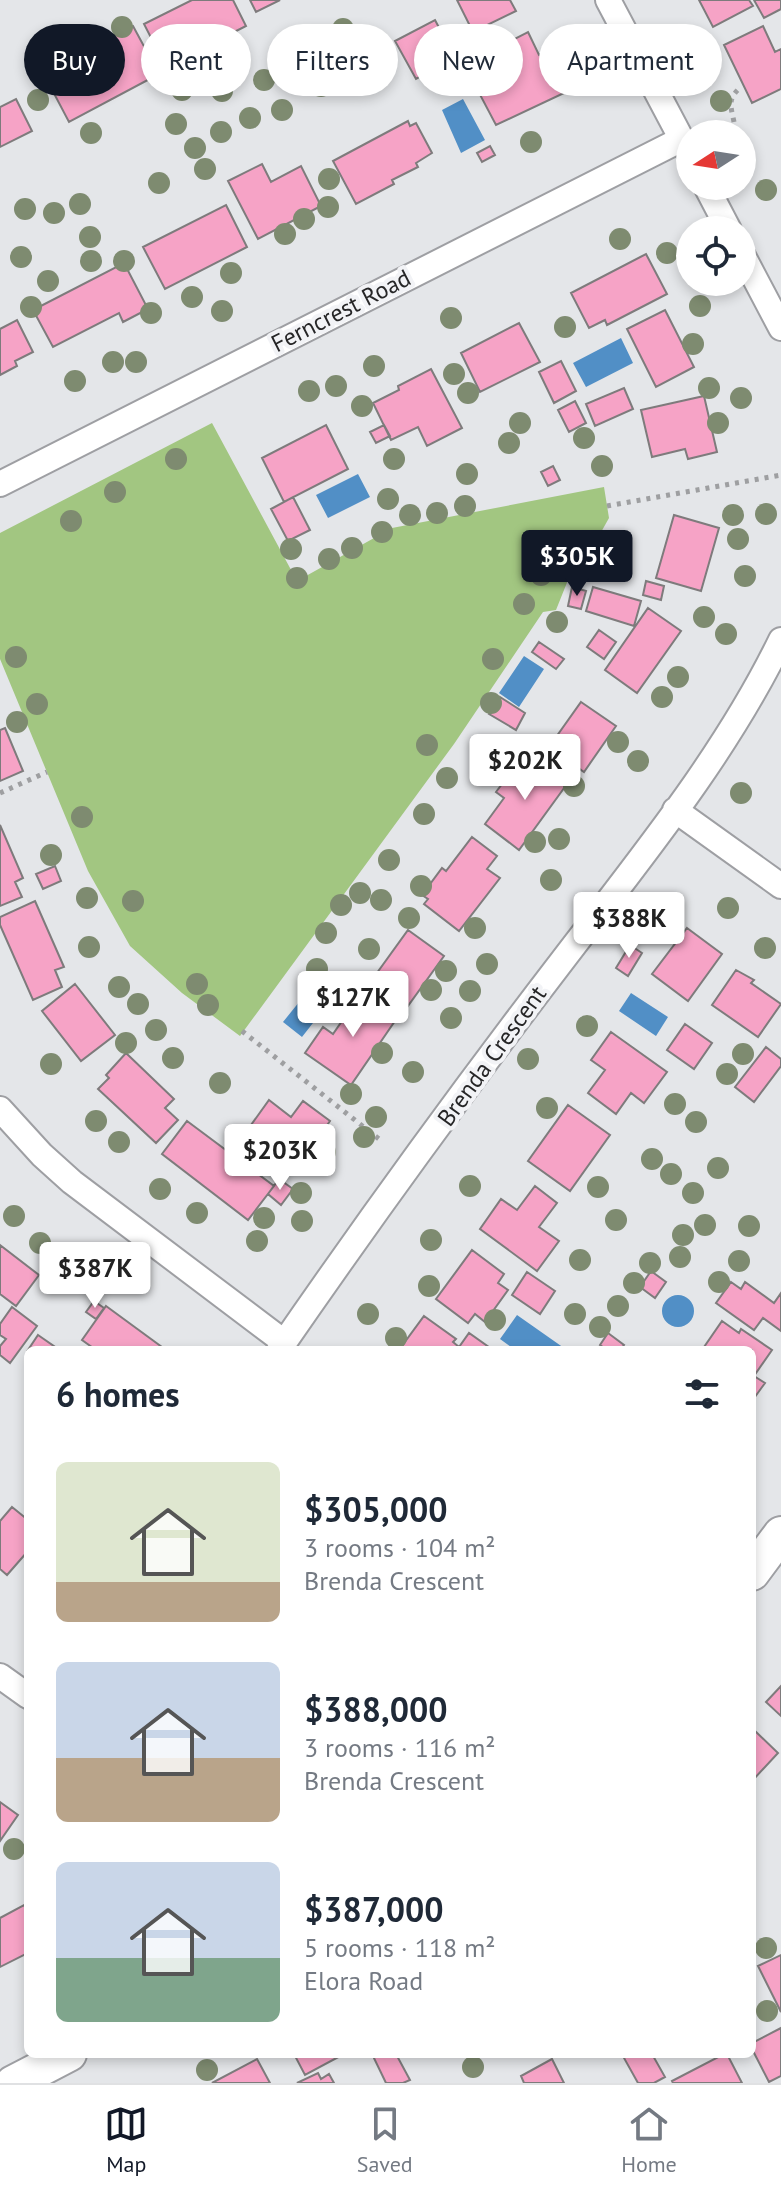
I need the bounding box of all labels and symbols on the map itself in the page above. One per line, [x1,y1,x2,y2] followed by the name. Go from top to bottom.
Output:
[676,120,756,200] north arrow
[266,262,416,359] street label: Ferncrest Road
[521,530,633,598] pin: $305K
[469,734,581,802] pin: $202K
[573,892,685,960] pin: $388K
[297,971,409,1039] pin: $127K
[430,979,553,1132] street label: Brenda Crescent
[224,1124,336,1192] pin: $203K
[39,1242,151,1310] pin: $387K

